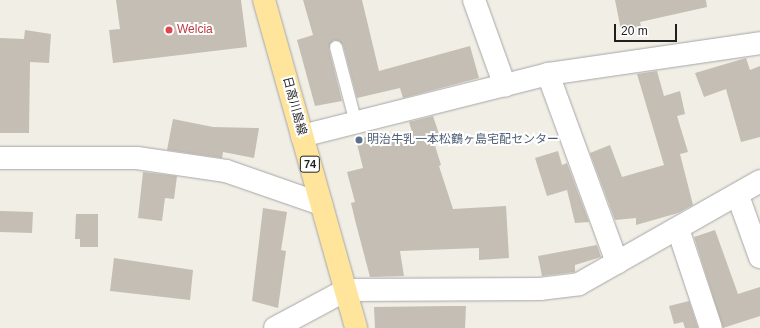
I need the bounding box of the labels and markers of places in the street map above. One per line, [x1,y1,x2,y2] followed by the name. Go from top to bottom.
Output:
[177,23,213,37] place label: Welcia
[164,25,174,35] marker: Welcia
[367,133,559,147] place label: 明治牛乳一本松鶴ヶ島宅配センター
[354,135,364,145] marker: 明治牛乳一本松鶴ヶ島宅配センター

